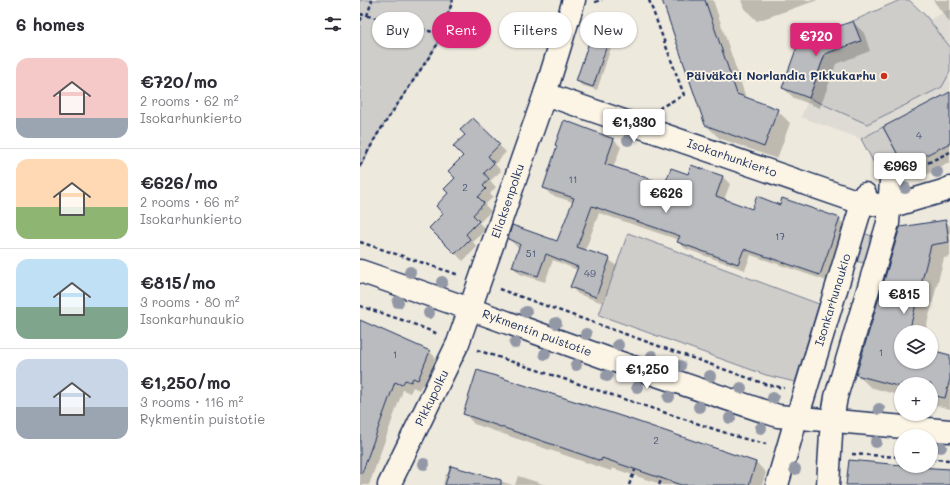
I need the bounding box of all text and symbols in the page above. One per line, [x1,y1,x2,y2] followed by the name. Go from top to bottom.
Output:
[372,12,424,48] chip: Buy
[432,12,491,48] chip: Rent
[499,12,572,48] chip: Filters
[580,12,637,48] chip: New
[16,13,85,35] text: 6 homes
[322,13,344,35] icon: filters
[792,23,840,57] pin: €720
[799,27,833,44] text: €720
[686,67,876,83] place label: Päiväkoti Norlandia Pikkukarhu
[140,70,217,92] text: €720/mo
[879,71,889,81] marker: Päiväkoti Norlandia Pikkukarhu
[48,74,96,122] icon: home
[140,92,239,109] text: 2 rooms · 62 m²
[140,109,242,126] text: Isokarhunkierto
[601,109,667,143] pin: €1,330
[612,113,656,130] text: €1,330
[916,128,922,142] house number: 4
[685,134,779,180] street label: Isokarhunkierto
[876,153,924,187] pin: €969
[883,157,917,174] text: €969
[487,161,527,240] street label: Eliaksenpolku
[140,171,218,193] text: €626/mo
[569,172,577,186] house number: 11
[48,175,96,223] icon: home
[462,180,468,194] house number: 2
[642,180,690,214] pin: €626
[649,184,683,201] text: €626
[140,193,239,210] text: 2 rooms · 66 m²
[140,210,242,227] text: Isokarhunkierto
[775,229,785,243] house number: 17
[526,246,536,260] house number: 51
[810,252,854,348] street label: Isonkarhunaukio
[584,266,596,280] house number: 49
[140,271,216,293] text: €815/mo
[48,275,96,323] icon: home
[880,281,928,315] pin: €815
[888,285,920,302] text: €815
[140,293,240,310] text: 3 rooms · 80 m²
[480,305,594,359] street label: Rykmentin puistotie
[140,310,244,327] text: Isonkarhunaukio
[894,325,938,473] map controls
[894,325,938,369] button: layers
[879,345,883,359] house number: 1
[393,347,397,361] house number: 1
[614,356,680,390] pin: €1,250
[625,360,669,377] text: €1,250
[411,367,452,428] street label: Pikkupolku
[140,371,231,393] text: €1,250/mo
[48,375,96,423] icon: home
[894,377,938,421] button: +
[140,393,243,410] text: 3 rooms · 116 m²
[140,410,265,427] text: Rykmentin puistotie
[894,429,938,473] button: −
[653,433,659,447] house number: 2

